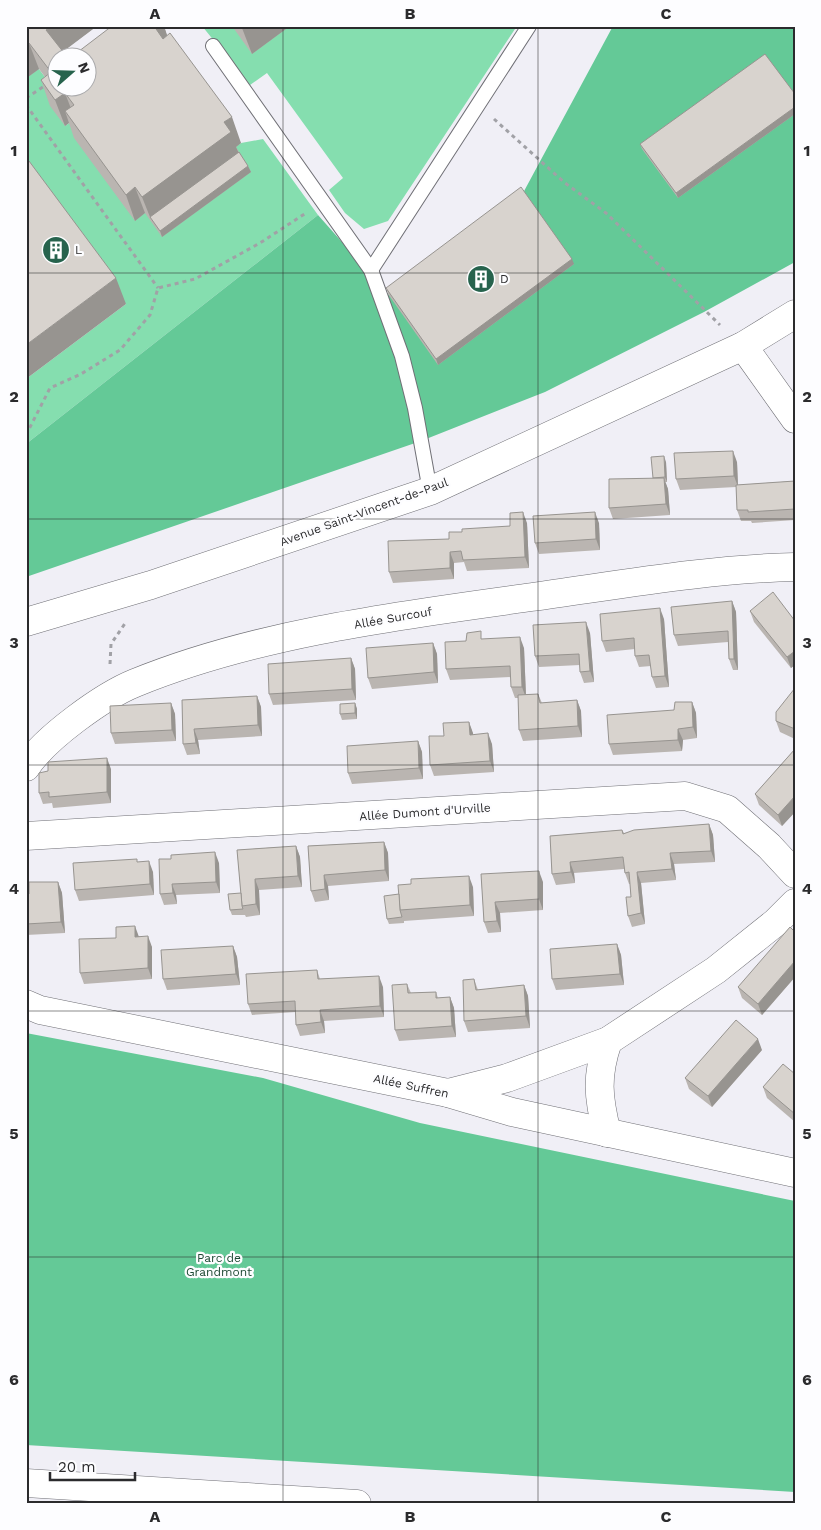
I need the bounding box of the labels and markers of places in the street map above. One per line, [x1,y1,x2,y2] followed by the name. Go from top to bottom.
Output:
[41,235,71,265] building icon: L
[75,243,82,257] place label: L
[466,264,496,294] building icon: D
[500,272,509,286] place label: D

